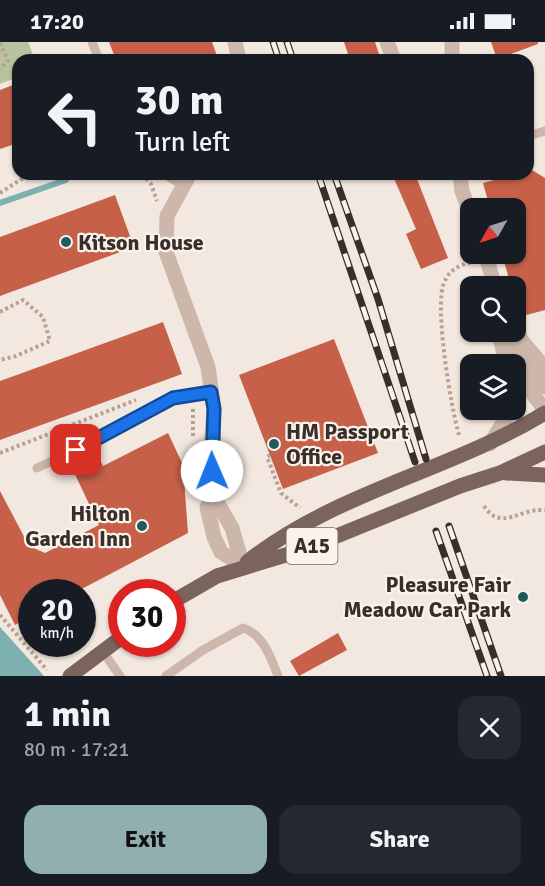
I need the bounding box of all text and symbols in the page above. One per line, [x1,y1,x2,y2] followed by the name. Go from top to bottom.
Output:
[30,8,84,35] text: 17:20
[135,75,224,126] text: 30 m
[36,78,114,156] icon: left
[135,126,230,159] text: Turn left
[460,198,526,264] north arrow
[460,198,526,420] map controls
[78,229,204,256] place label: Kitson House
[59,235,73,249] marker: Kitson House
[460,276,526,342] button: search
[460,354,526,420] button: layers
[286,418,409,470] place label: HM Passport Office
[50,424,101,475] pin
[59,433,92,466] icon: arrive
[267,437,281,451] marker: HM Passport Office
[180,439,244,503] position arrow
[25,500,130,552] place label: Hilton Garden Inn
[135,519,149,533] marker: Hilton Garden Inn
[286,528,338,564] road number: A15
[343,571,511,623] place label: Pleasure Fair Meadow Car Park
[108,579,186,657] speed limit sign: 30
[516,590,530,604] marker: Pleasure Fair Meadow Car Park
[41,592,73,629] text: 20
[40,624,74,642] text: km/h
[24,692,111,737] text: 1 min
[458,696,521,759] button: close
[24,737,129,762] text: 80 m · 17:21
[24,805,267,874] button: Exit
[279,805,521,874] button: Share

